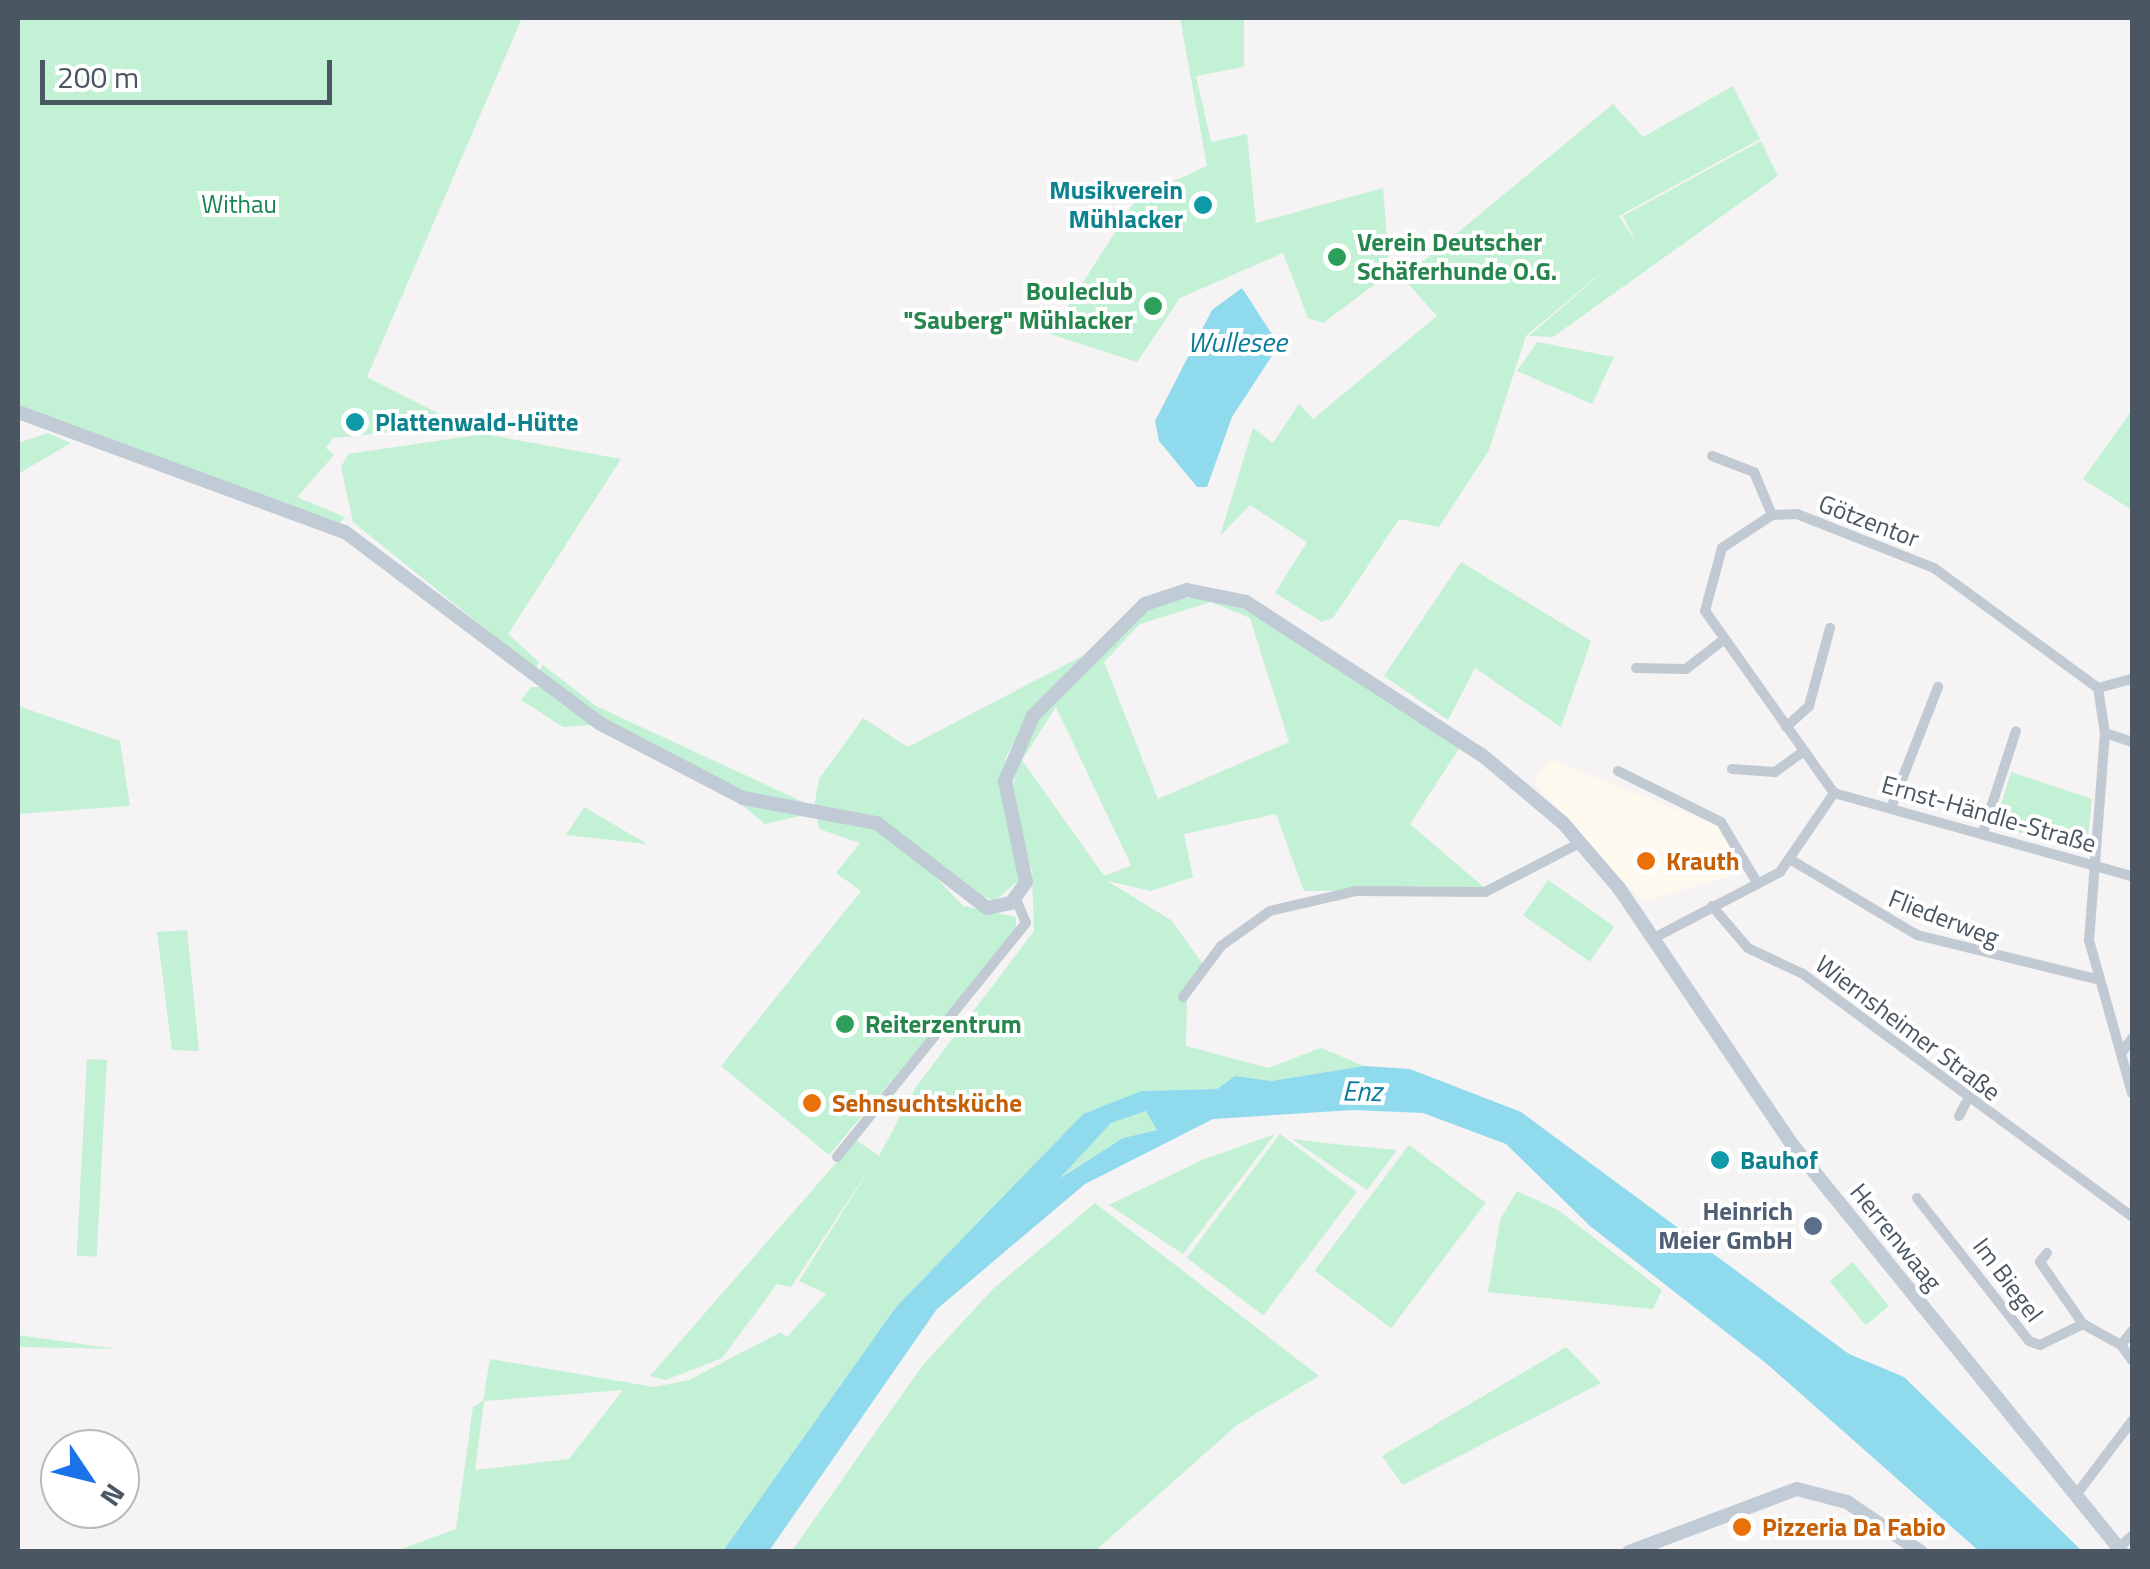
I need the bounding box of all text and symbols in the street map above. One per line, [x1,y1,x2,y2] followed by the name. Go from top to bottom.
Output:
[45,40,338,102] scale bar
[57,54,139,100] text: 200 m
[1049,176,1183,235] place label: Musikverein Mühlacker
[201,189,277,219] park label: Withau
[1192,194,1214,216] marker: Musikverein Mühlacker
[1357,228,1557,287] place label: Verein Deutscher Schäferhunde O.G.
[1326,246,1348,268] marker: Verein Deutscher Schäferhunde O.G.
[903,277,1133,336] place label: Bouleclub "Sauberg" Mühlacker
[1142,295,1164,317] marker: Bouleclub "Sauberg" Mühlacker
[1187,325,1287,359] water label: Wullesee
[375,407,578,437] place label: Plattenwald-Hütte
[344,411,366,433] marker: Plattenwald-Hütte
[1815,488,1923,554] street label: Götzentor
[1878,769,2100,859] street label: Ernst-Händle-Straße
[1666,846,1739,876] place label: Krauth
[1635,850,1657,872] marker: Krauth
[1885,883,2003,953] street label: Fliederweg
[1810,949,2006,1107] street label: Wiernsheimer Straße
[865,1009,1022,1039] place label: Reiterzentrum
[834,1013,856,1035] marker: Reiterzentrum
[1342,1074,1382,1108] water label: Enz
[832,1088,1022,1118] place label: Sehnsuchtsküche
[801,1092,823,1114] marker: Sehnsuchtsküche
[1740,1145,1818,1175] place label: Bauhof
[1709,1149,1731,1171] marker: Bauhof
[1844,1177,1948,1297] street label: Herrenwaag
[1658,1197,1793,1256] place label: Heinrich Meier GmbH
[1802,1215,1824,1237] marker: Heinrich Meier GmbH
[1967,1232,2049,1328] street label: Im Biegel
[40,1429,140,1529] north arrow
[90,1475,137,1516] text: N
[1762,1512,1946,1542] place label: Pizzeria Da Fabio
[1731,1516,1753,1538] marker: Pizzeria Da Fabio

